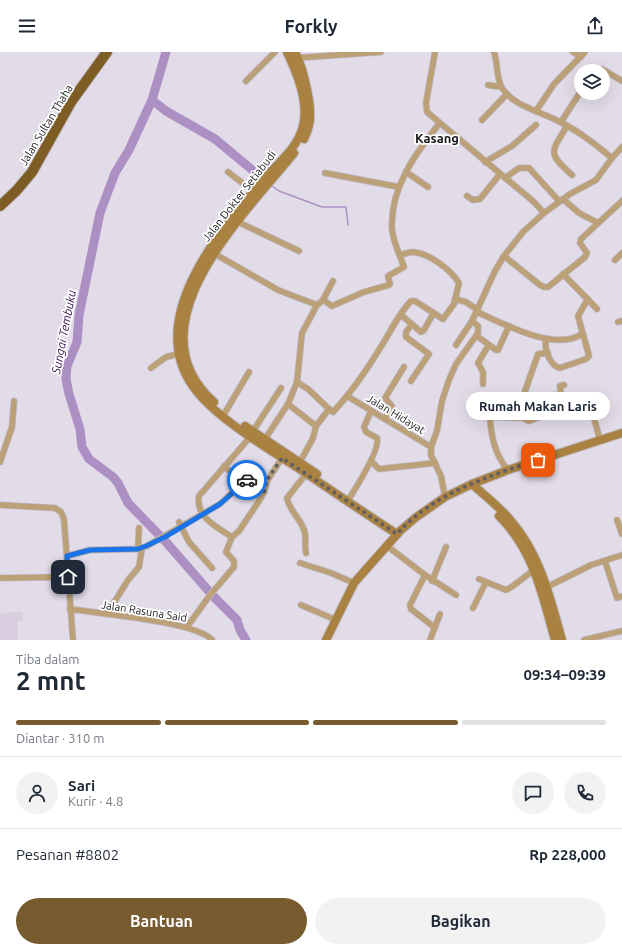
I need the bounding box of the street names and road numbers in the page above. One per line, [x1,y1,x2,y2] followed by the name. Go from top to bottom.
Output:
[17,82,75,168] street label: Jalan Sultan Thaha
[200,148,278,244] street label: Jalan Dokter Setiabudi
[365,392,428,437] street label: Jalan Hidayat
[100,598,188,624] street label: Jalan Rasuna Said

